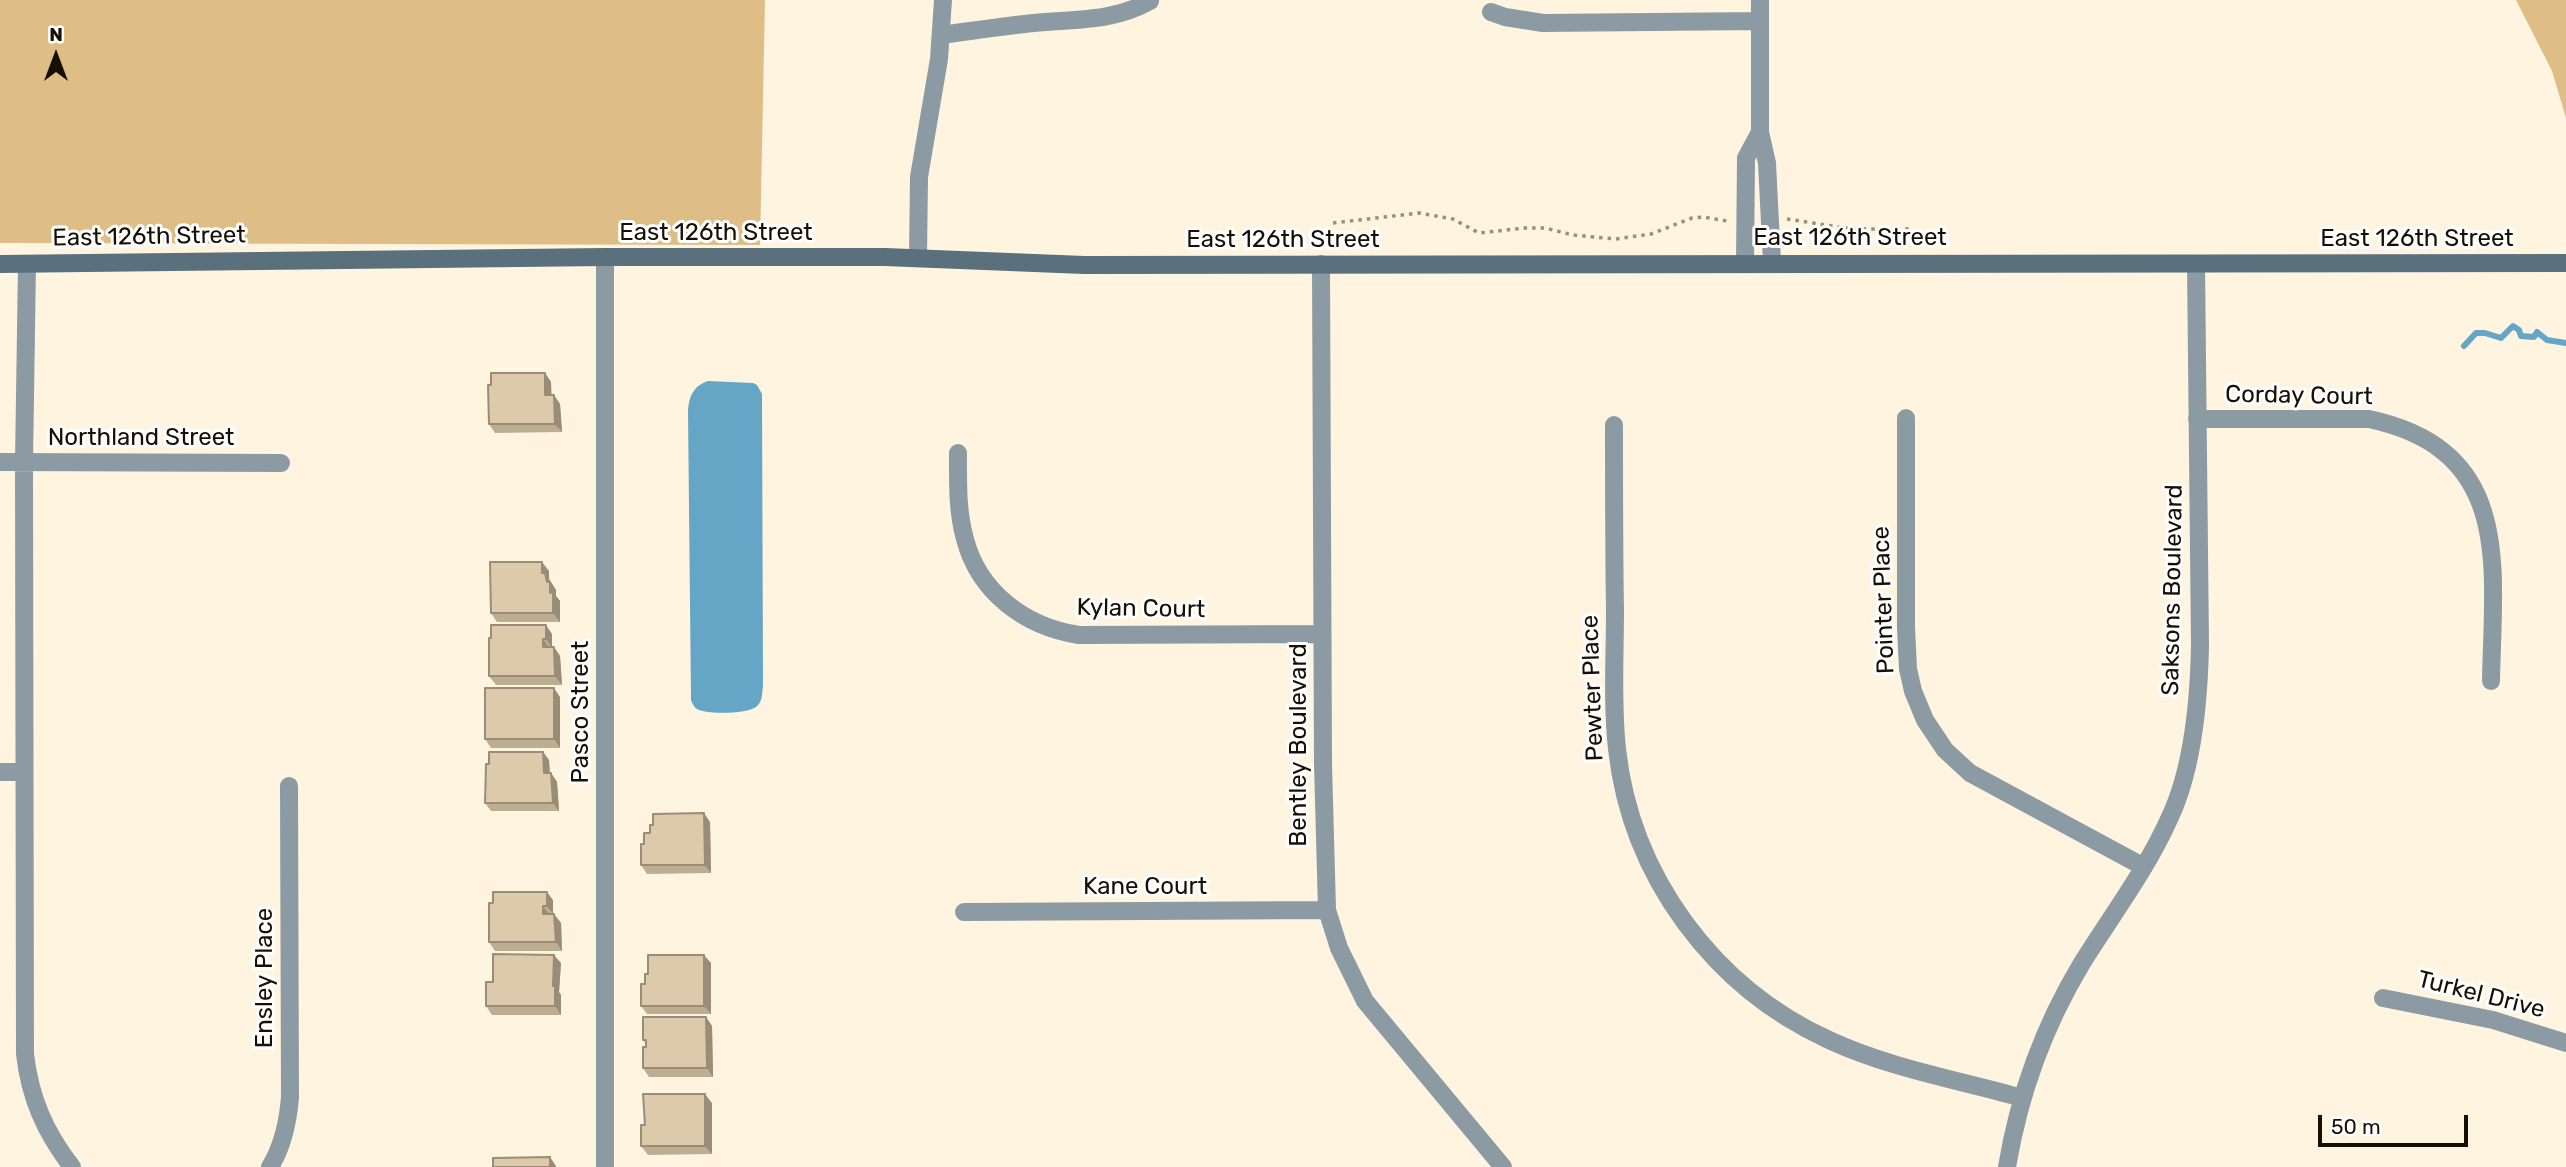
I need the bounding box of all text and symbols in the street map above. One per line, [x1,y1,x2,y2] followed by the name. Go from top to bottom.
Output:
[21,21,91,91] north arrow
[49,23,63,46] text: N
[619,219,813,247] street label: East 126th Street
[52,221,246,253] street label: East 126th Street
[1753,224,1947,252] street label: East 126th Street
[2320,225,2514,253] street label: East 126th Street
[1186,226,1380,254] street label: East 126th Street
[2225,380,2373,412] street label: Corday Court
[48,424,234,452] street label: Northland Street
[2157,484,2189,696] street label: Saksons Boulevard
[1867,525,1901,675] street label: Pointer Place
[1076,593,1206,625] street label: Kylan Court
[1576,614,1610,762] street label: Pewter Place
[567,641,595,783] street label: Pasco Street
[1285,643,1313,847] street label: Bentley Boulevard
[1083,873,1207,901] street label: Kane Court
[251,908,279,1048] street label: Ensley Place
[2414,965,2548,1025] street label: Turkel Drive
[2321,1100,2472,1144] scale bar
[2331,1114,2381,1139] text: 50 m

